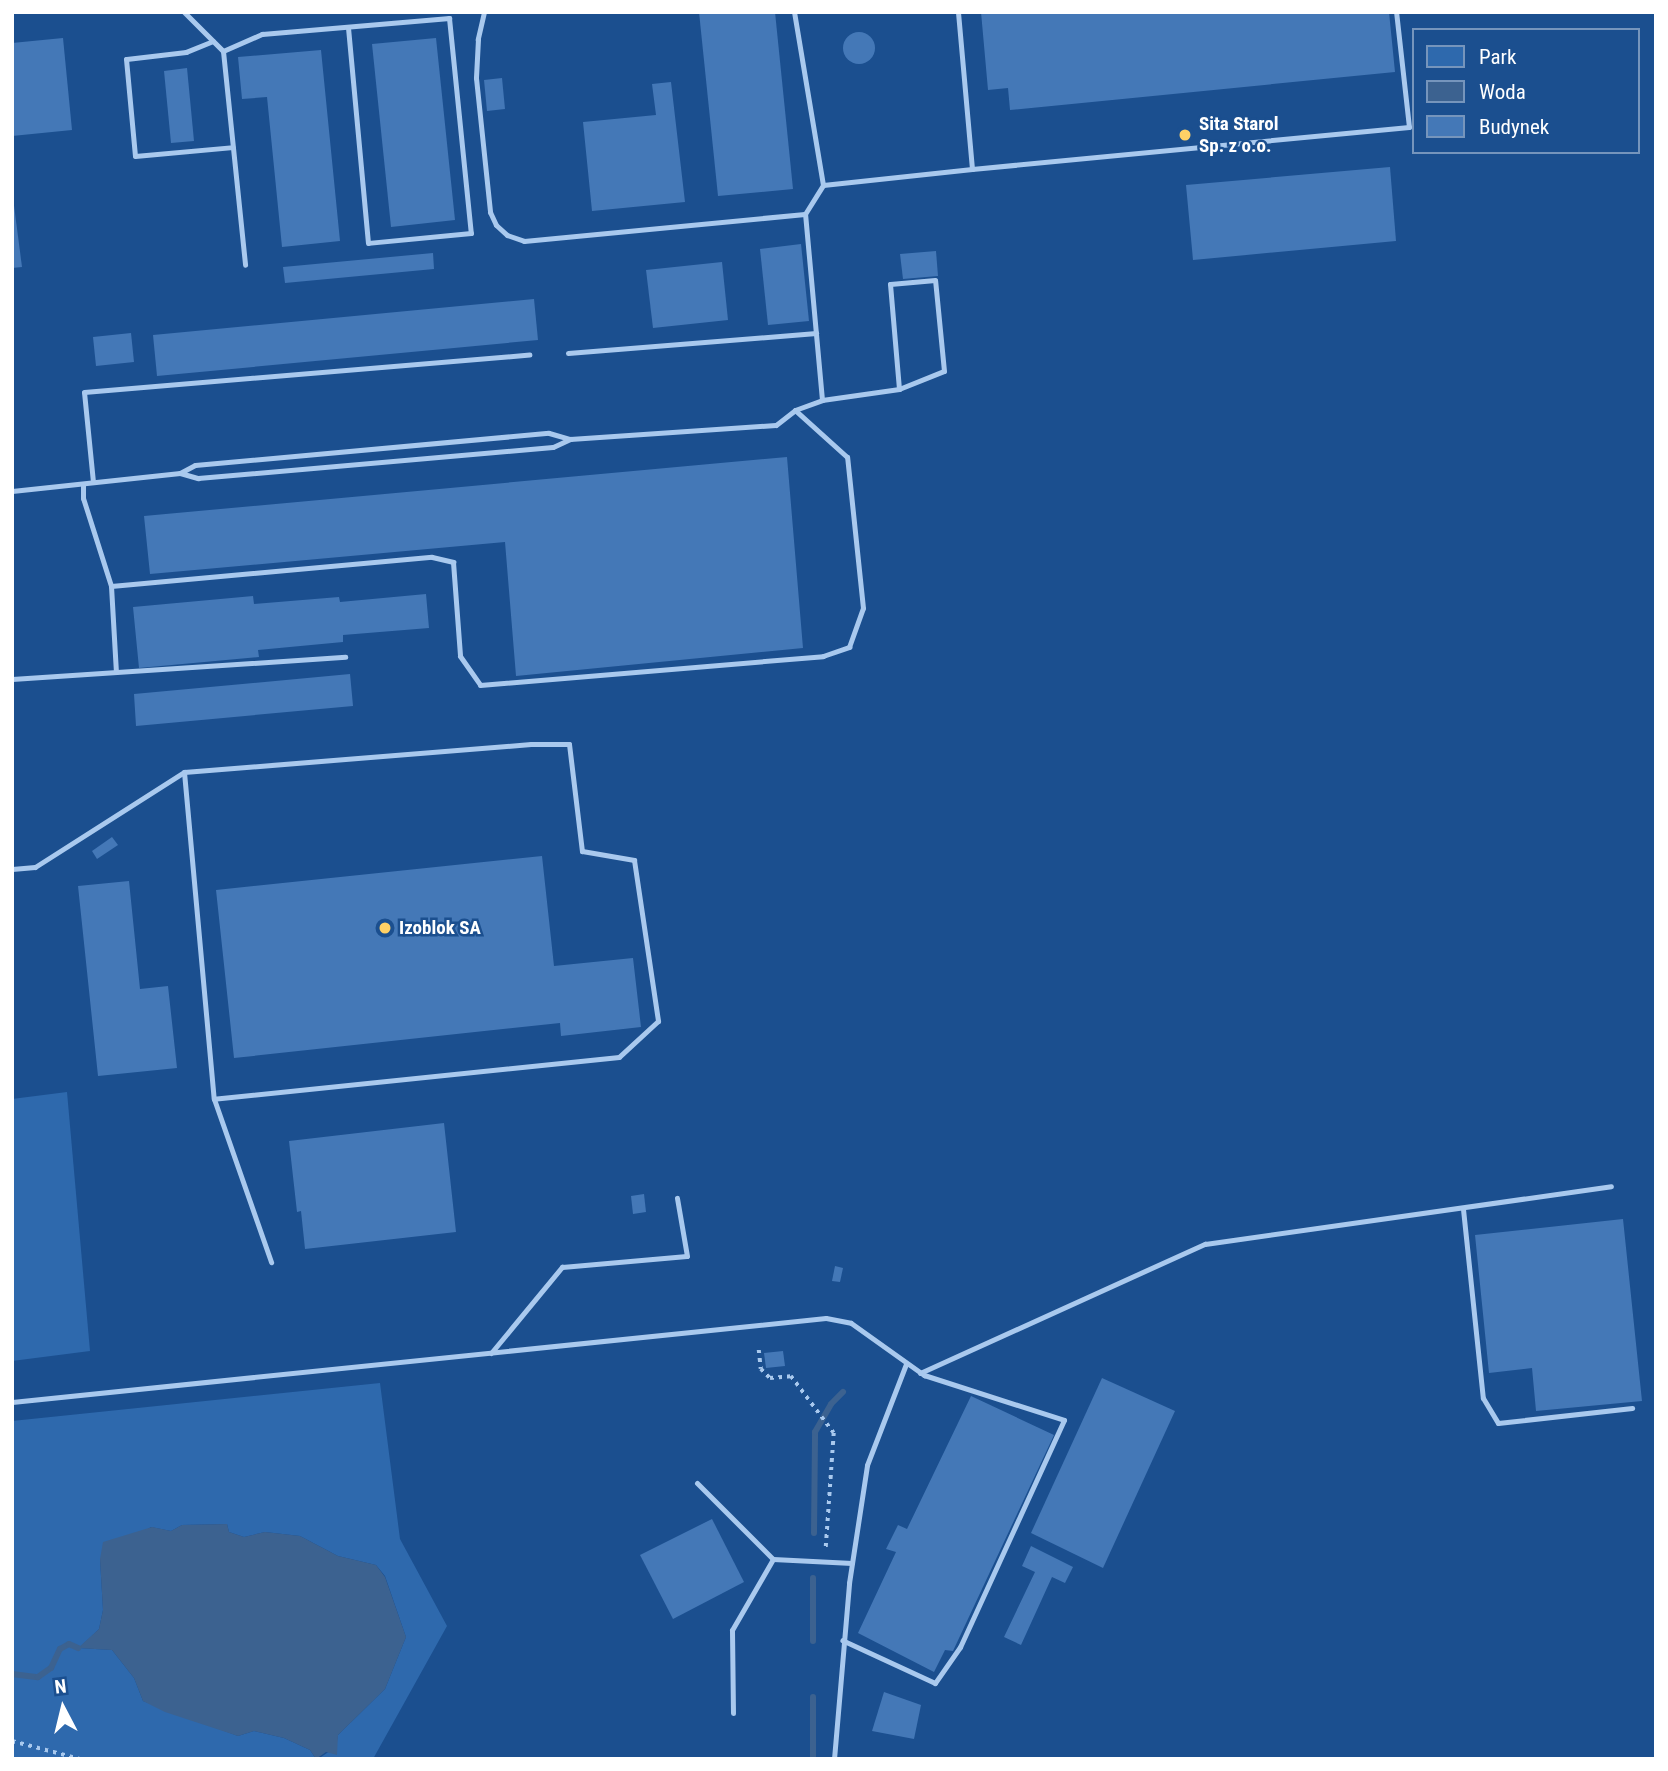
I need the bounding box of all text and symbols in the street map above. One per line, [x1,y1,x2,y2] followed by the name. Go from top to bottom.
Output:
[1412,28,1640,154] legend
[1479,45,1516,69] text: Park
[1479,80,1526,104] text: Woda
[1199,113,1278,157] place label: Sita Starol Sp. z o.o.
[1479,115,1549,139] text: Budynek
[1177,127,1193,143] marker: Sita Starol Sp. z o.o.
[399,917,481,939] place label: Izoblok SA
[377,920,393,936] marker: Izoblok SA
[28,1673,98,1743] north arrow
[53,1675,68,1699] text: N

